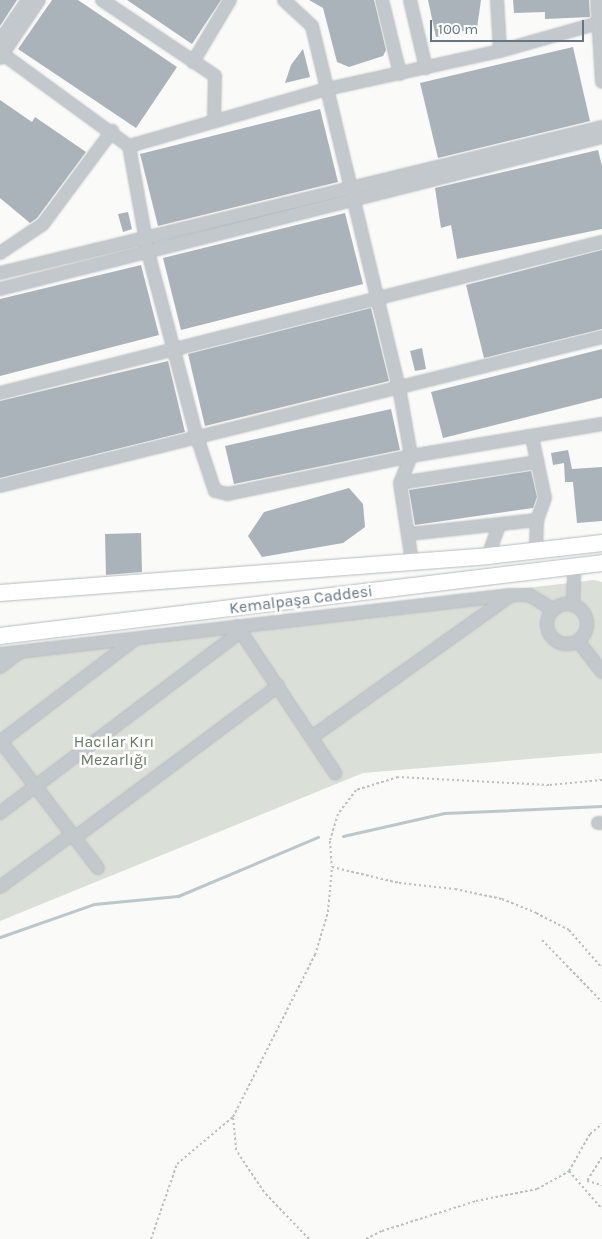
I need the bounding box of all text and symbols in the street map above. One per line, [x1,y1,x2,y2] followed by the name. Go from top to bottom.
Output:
[432,10,586,42] scale bar
[438,20,478,38] text: 100 m
[228,582,374,618] street label: Kemalpaşa Caddesi
[74,732,154,770] park label: Hacılar Kırı Mezarlığı

